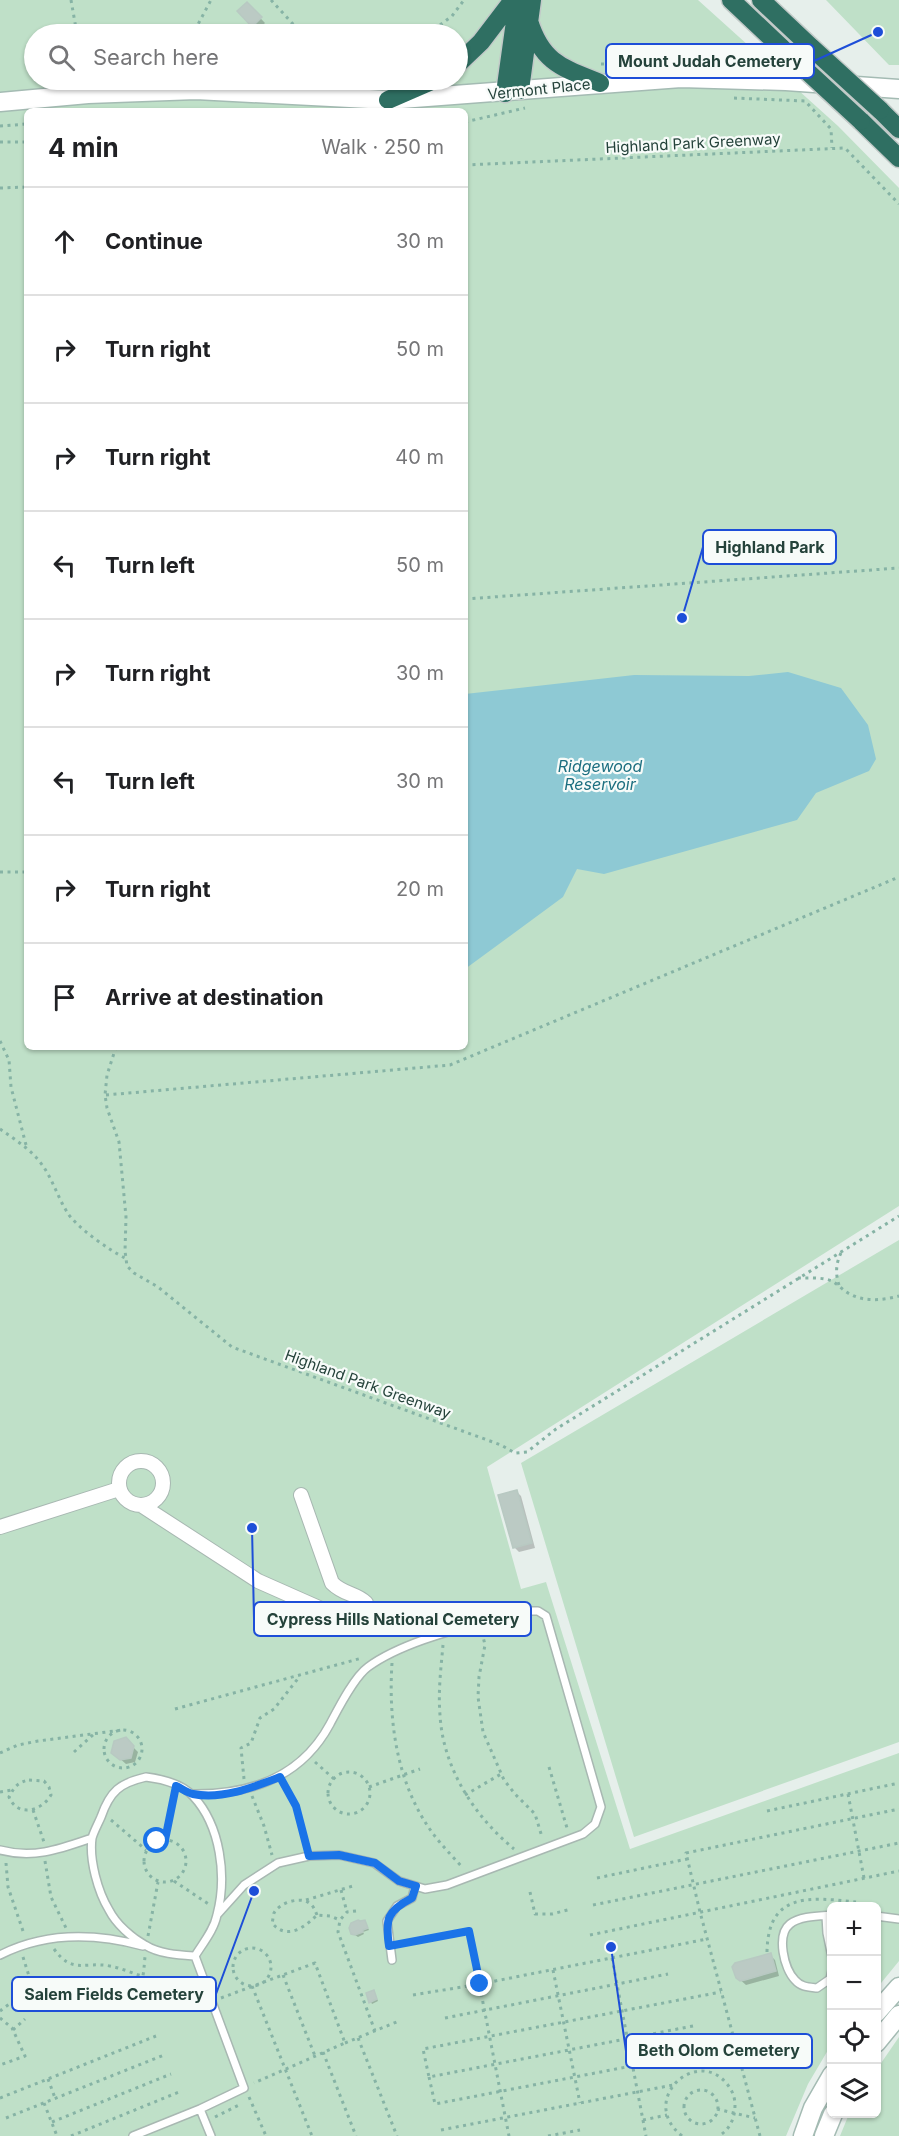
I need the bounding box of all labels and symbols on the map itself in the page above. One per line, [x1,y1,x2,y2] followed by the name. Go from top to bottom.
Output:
[606,44,814,78] callout: Mount Judah Cemetery
[618,51,802,71] text: Mount Judah Cemetery
[487,74,591,104] street label: Vermont Place
[605,129,782,157] street label: Highland Park Greenway
[703,530,836,564] callout: Highland Park
[715,537,825,557] text: Highland Park
[558,756,642,794] water label: Ridgewood Reservoir
[282,1345,454,1423] street label: Highland Park Greenway
[254,1602,531,1636] callout: Cypress Hills National Cemetery
[267,1609,520,1629] text: Cypress Hills National Cemetery
[143,1827,169,1853] route start
[466,1970,492,1996] route end
[12,1977,216,2011] callout: Salem Fields Cemetery
[24,1984,204,2004] text: Salem Fields Cemetery
[626,2034,812,2068] callout: Beth Olom Cemetery
[638,2040,800,2060] text: Beth Olom Cemetery

